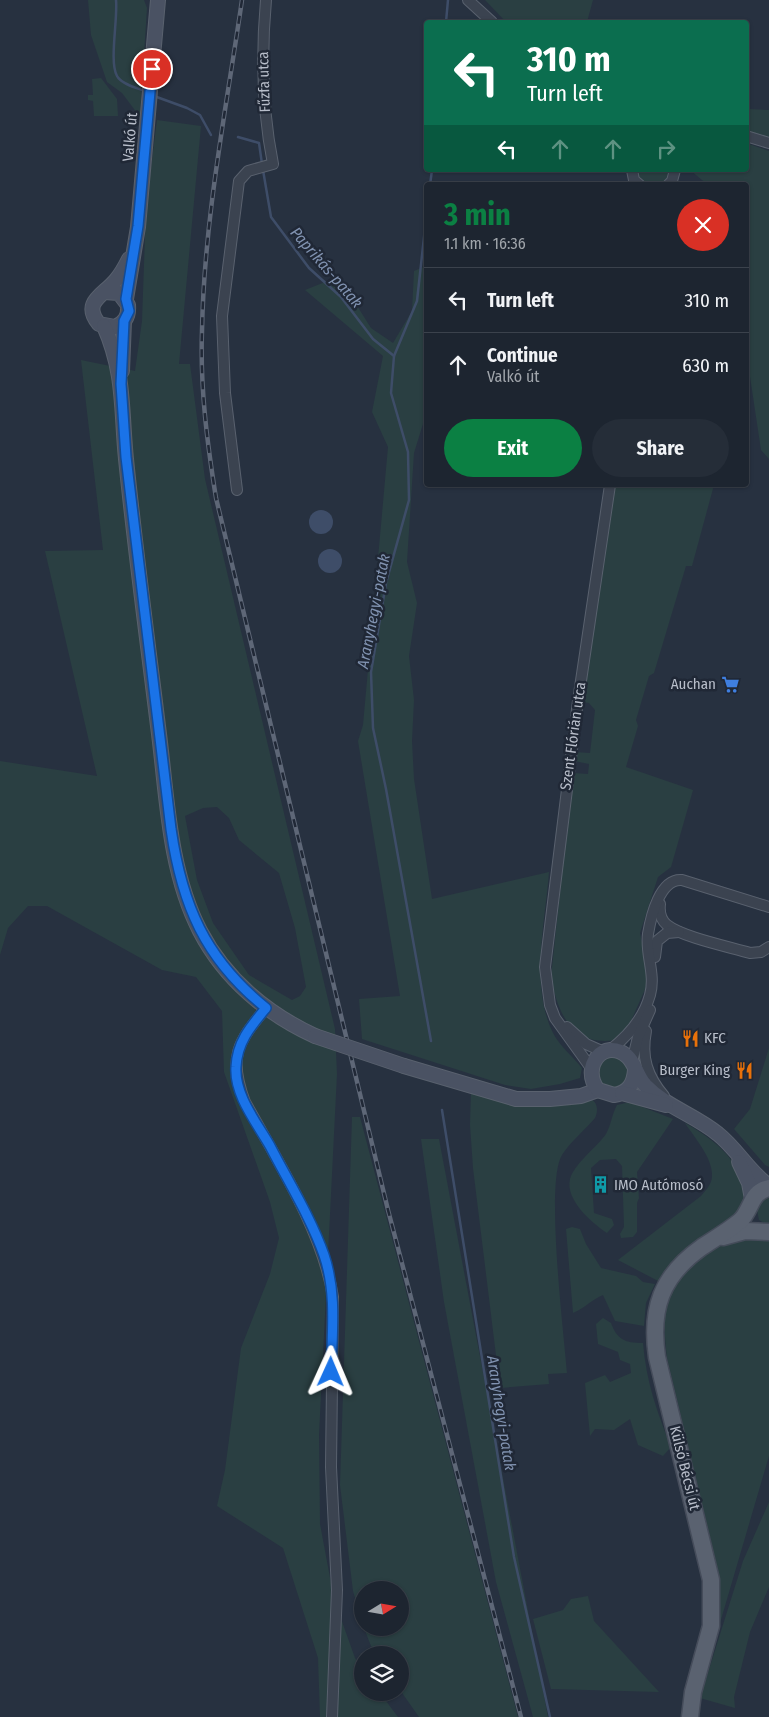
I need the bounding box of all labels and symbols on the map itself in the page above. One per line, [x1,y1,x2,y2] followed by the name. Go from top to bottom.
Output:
[131,48,173,90] pin
[254,51,274,113] street label: Fűzfa utca
[119,112,141,162] street label: Valkó út
[286,223,367,312] water label: Paprikás-patak
[353,552,394,671] water label: Aranyhegyi-patak
[720,674,740,694] supermarket icon: Auchan
[671,675,716,693] place label: Auchan
[557,681,589,791] street label: Szent Flórián utca
[680,1028,700,1048] restaurant icon: KFC
[704,1029,726,1047] place label: KFC
[734,1060,754,1080] restaurant icon: Burger King
[659,1061,730,1079] place label: Burger King
[590,1175,610,1195] building icon: IMO Autómosó
[614,1176,704,1194] place label: IMO Autómosó
[304,1345,356,1397] position arrow
[483,1353,520,1472] water label: Aranyhegyi-patak
[666,1424,704,1512] street label: Külső Bécsi út
[354,1581,409,1636] north arrow

